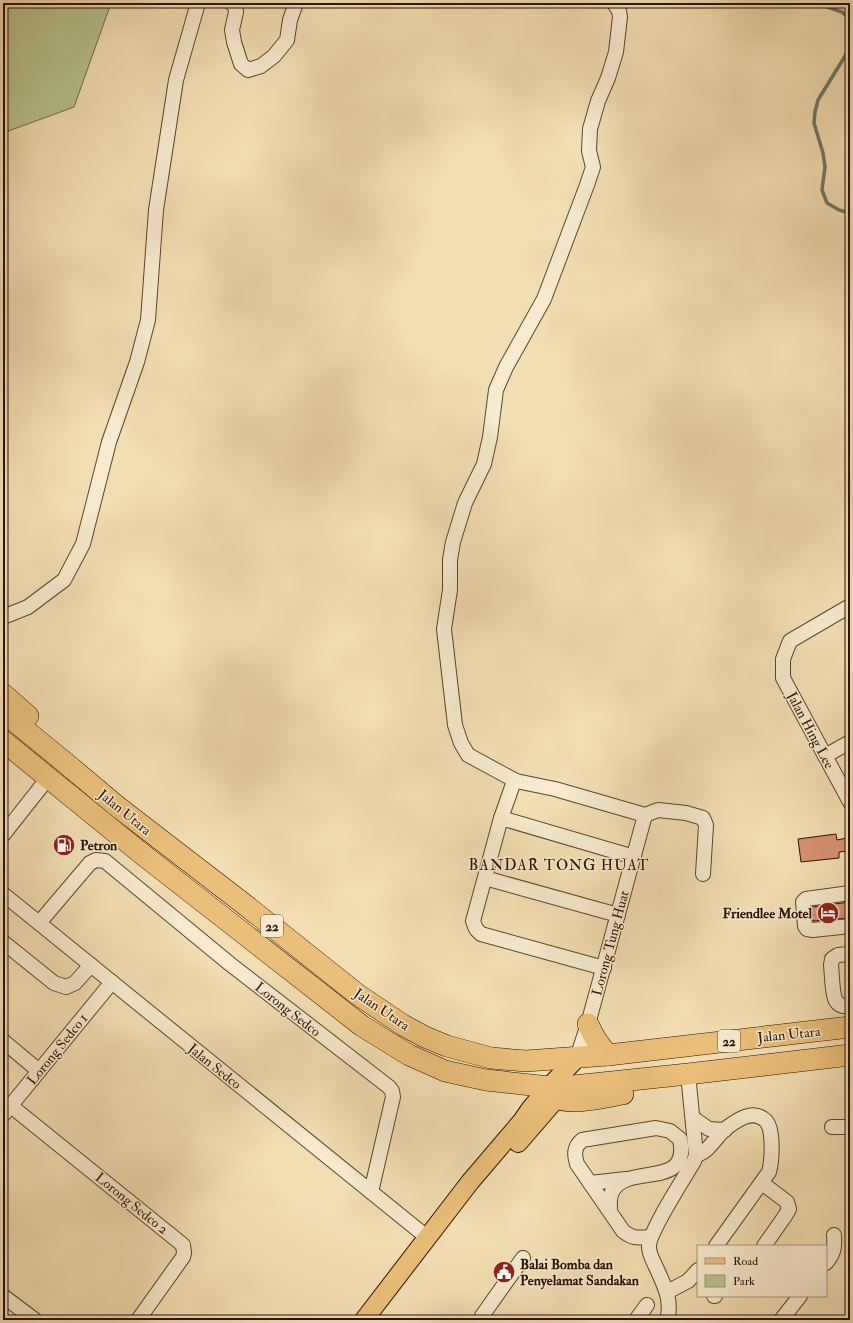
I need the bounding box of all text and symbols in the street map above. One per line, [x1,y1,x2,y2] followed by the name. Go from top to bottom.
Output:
[783,688,838,772] street label: Jalan Hing Lee
[94,785,155,839] street label: Jalan Utara
[51,832,77,858] fuel station icon: Petron
[80,837,118,854] place label: Petron
[469,856,649,875] district label: BANDAR TONG HUAT
[588,888,633,998] street label: Lorong Tung Huat
[815,900,841,926] hotel icon: Friendlee Motel
[723,905,812,922] place label: Friendlee Motel
[261,915,283,937] road number: 22
[251,978,324,1041] street label: Lorong Sedco
[350,984,413,1034] street label: Jalan Utara
[23,1010,91,1088] street label: Lorong Sedco 1
[756,1023,822,1046] street label: Jalan Utara
[718,1030,740,1052] road number: 22
[184,1039,245,1093] street label: Jalan Sedco
[92,1169,172,1238] street label: Lorong Sedco 2
[697,1245,827,1297] legend
[733,1254,758,1269] text: Road
[520,1256,640,1290] place label: Balai Bomba dan Penyelamat Sandakan
[491,1259,517,1285] public building icon: Balai Bomba dan Penyelamat Sandakan
[733,1274,755,1289] text: Park

